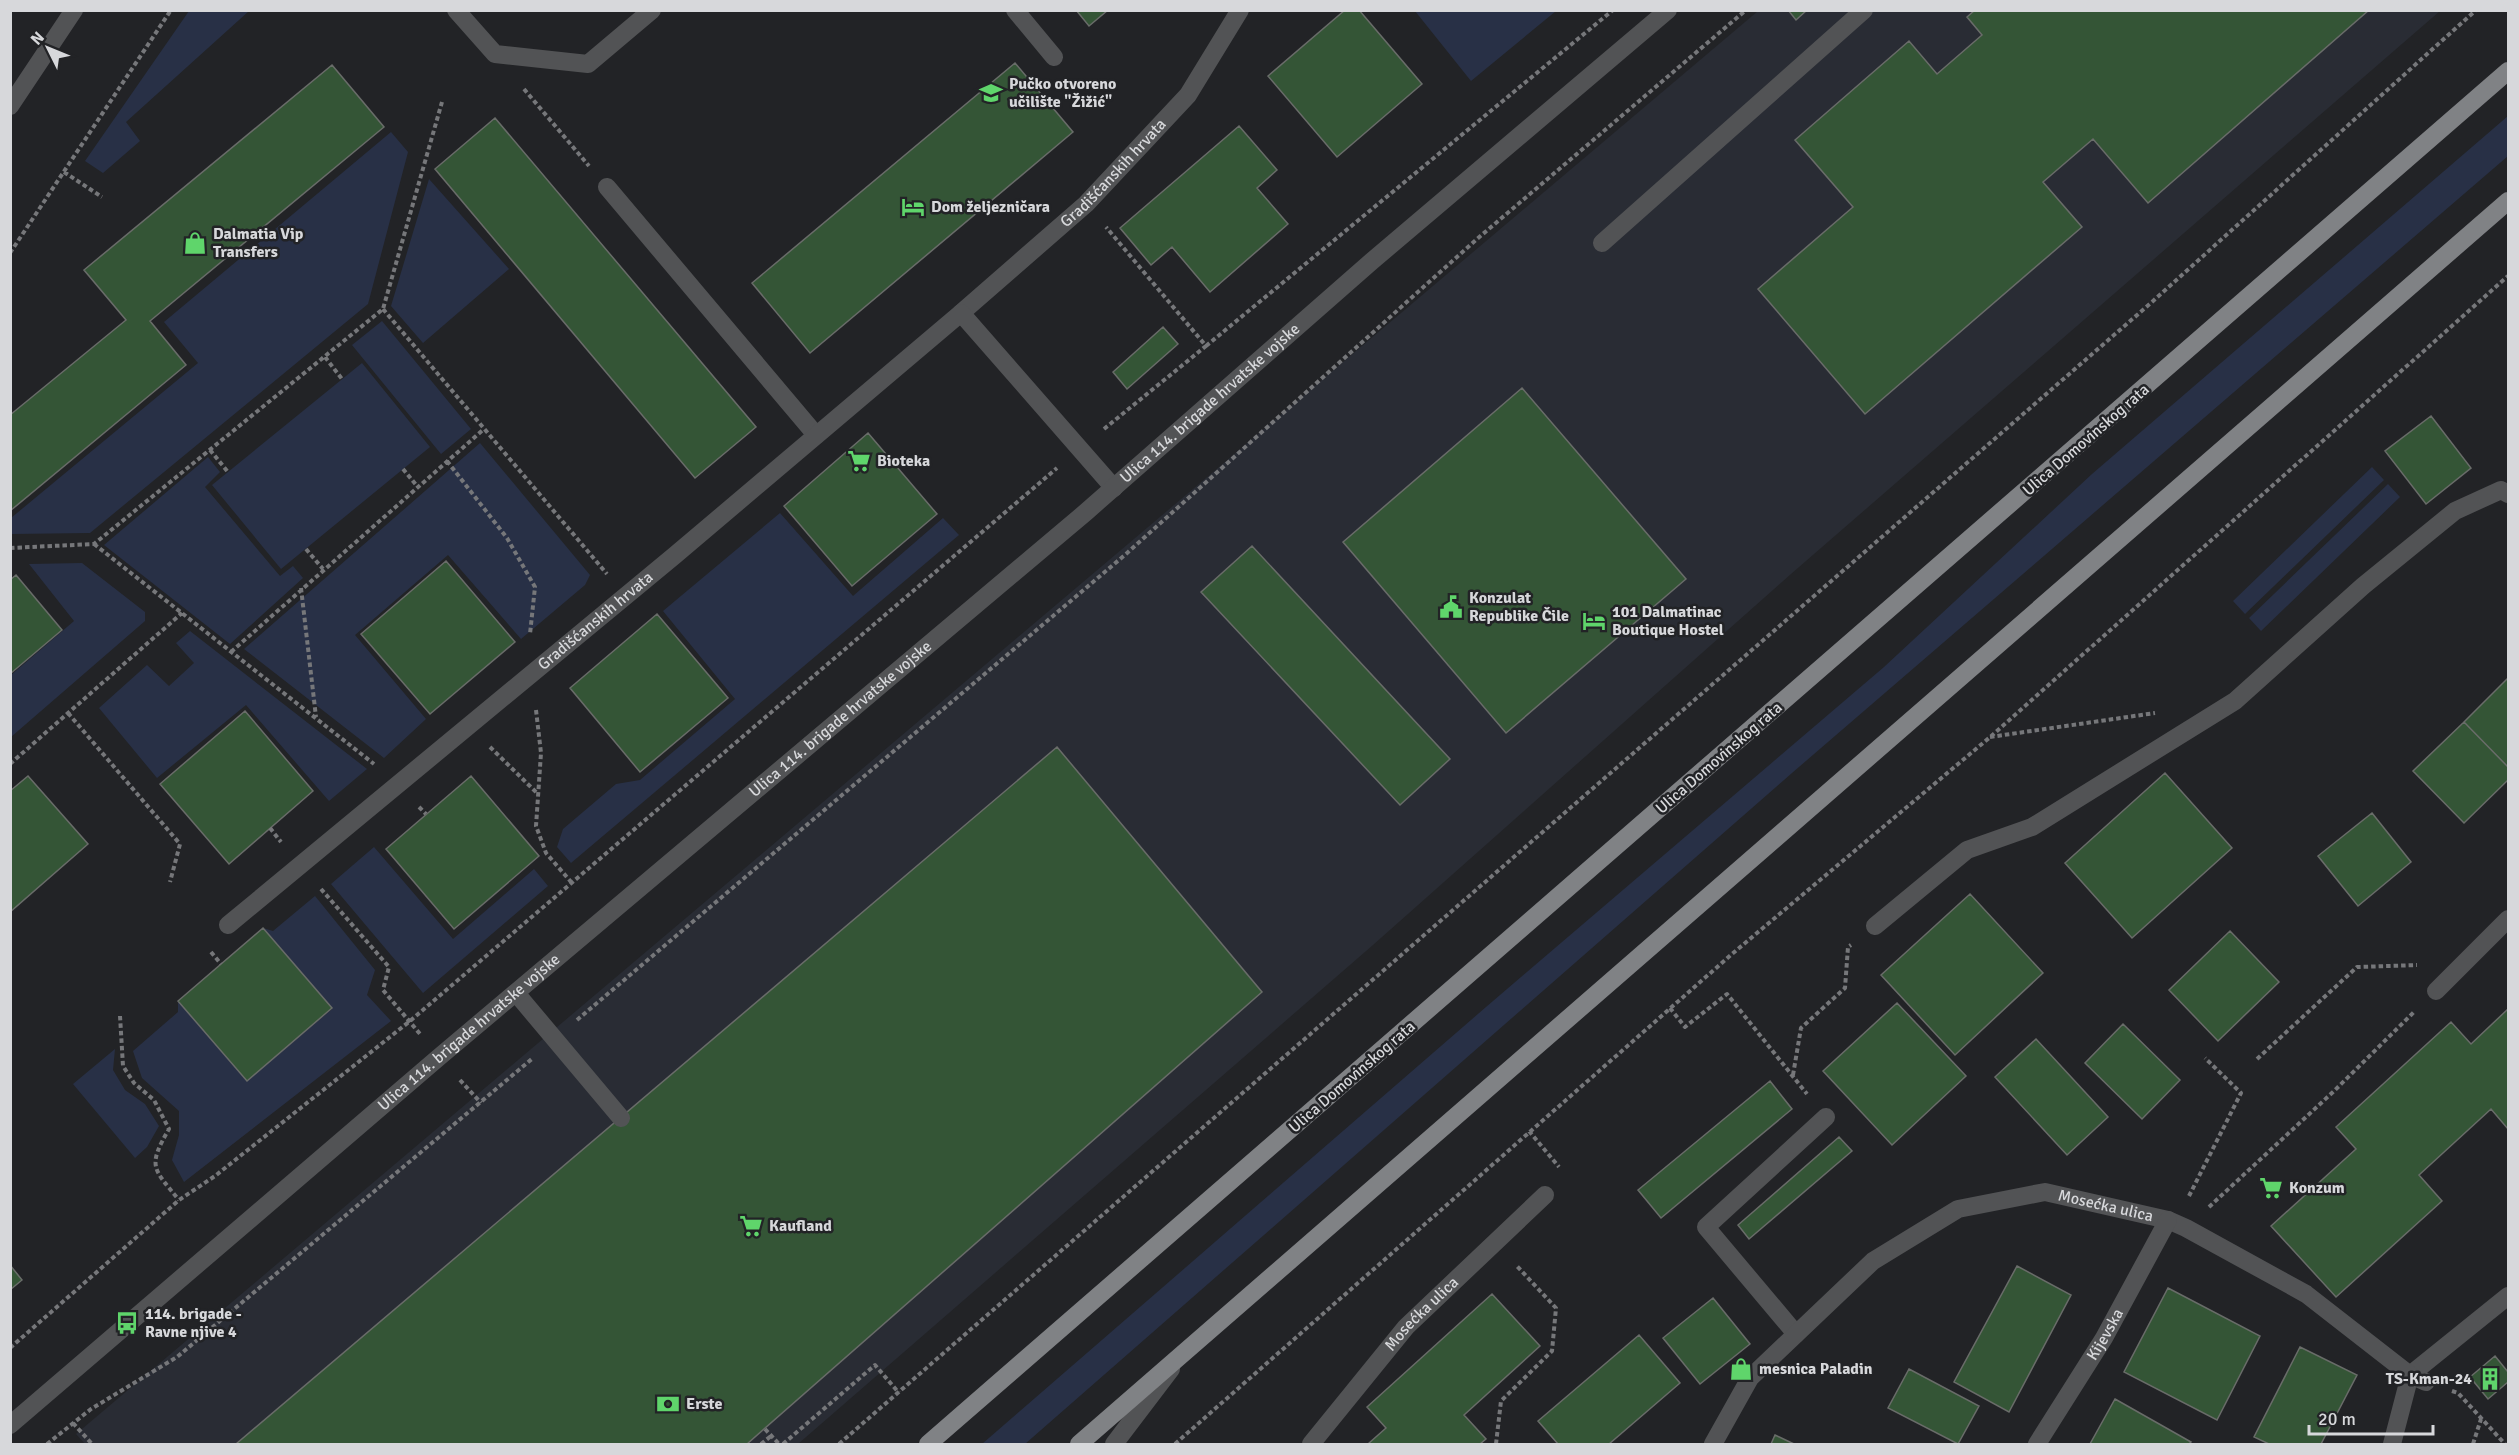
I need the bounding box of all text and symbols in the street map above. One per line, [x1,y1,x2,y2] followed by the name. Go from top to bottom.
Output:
[18,18,78,78] north arrow
[27,28,49,49] text: N
[1009,74,1116,112] place label: Pučko otvoreno učilište "Žižić"
[978,80,1004,106] school or university icon: Pučko otvoreno učilište "Žižić"
[1056,115,1171,232] street label: Gradišćanskih hrvata
[900,194,926,220] hotel icon: Dom željezničara
[931,197,1050,217] place label: Dom željezničara
[213,224,304,262] place label: Dalmatia Vip Transfers
[182,230,208,256] shop icon: Dalmatia Vip Transfers
[1116,319,1304,488] street label: Ulica 114. brigade hrvatske vojske
[2019,380,2153,500] street label: Ulica Domovinskog rata
[846,448,872,474] supermarket icon: Bioteka
[877,451,930,471] place label: Bioteka
[534,567,657,674] street label: Gradišćanskih hrvata
[1469,588,1569,626] place label: Konzulat Republike Čile
[1438,594,1464,620] public building icon: Konzulat Republike Čile
[1612,602,1724,640] place label: 101 Dalmatinac Boutique Hostel
[1581,608,1607,634] hotel icon: 101 Dalmatinac Boutique Hostel
[745,636,936,802] street label: Ulica 114. brigade hrvatske vojske
[1652,698,1786,818] street label: Ulica Domovinskog rata
[374,949,564,1115] street label: Ulica 114. brigade hrvatske vojske
[1285,1017,1419,1137] street label: Ulica Domovinskog rata
[2258,1175,2284,1201] supermarket icon: Konzum
[2289,1178,2345,1198] place label: Konzum
[2056,1185,2155,1226] street label: Mosećka ulica
[738,1213,764,1239] supermarket icon: Kaufland
[769,1216,832,1236] place label: Kaufland
[1380,1272,1463,1355] street label: Mosećka ulica
[145,1304,242,1342] place label: 114. brigade - Ravne njive 4
[2082,1305,2128,1364] street label: Kijevska
[114,1310,140,1336] bus stop icon: 114. brigade - Ravne njive 4
[1728,1356,1754,1382] shop icon: mesnica Paladin
[1759,1359,1873,1379] place label: mesnica Paladin
[2477,1366,2503,1392] building icon: TS-Kman-24
[2386,1369,2472,1389] place label: TS-Kman-24
[655,1391,681,1417] bank icon: Erste
[686,1394,722,1414] place label: Erste
[2309,1398,2434,1436] scale bar
[2318,1408,2356,1430] text: 20 m

